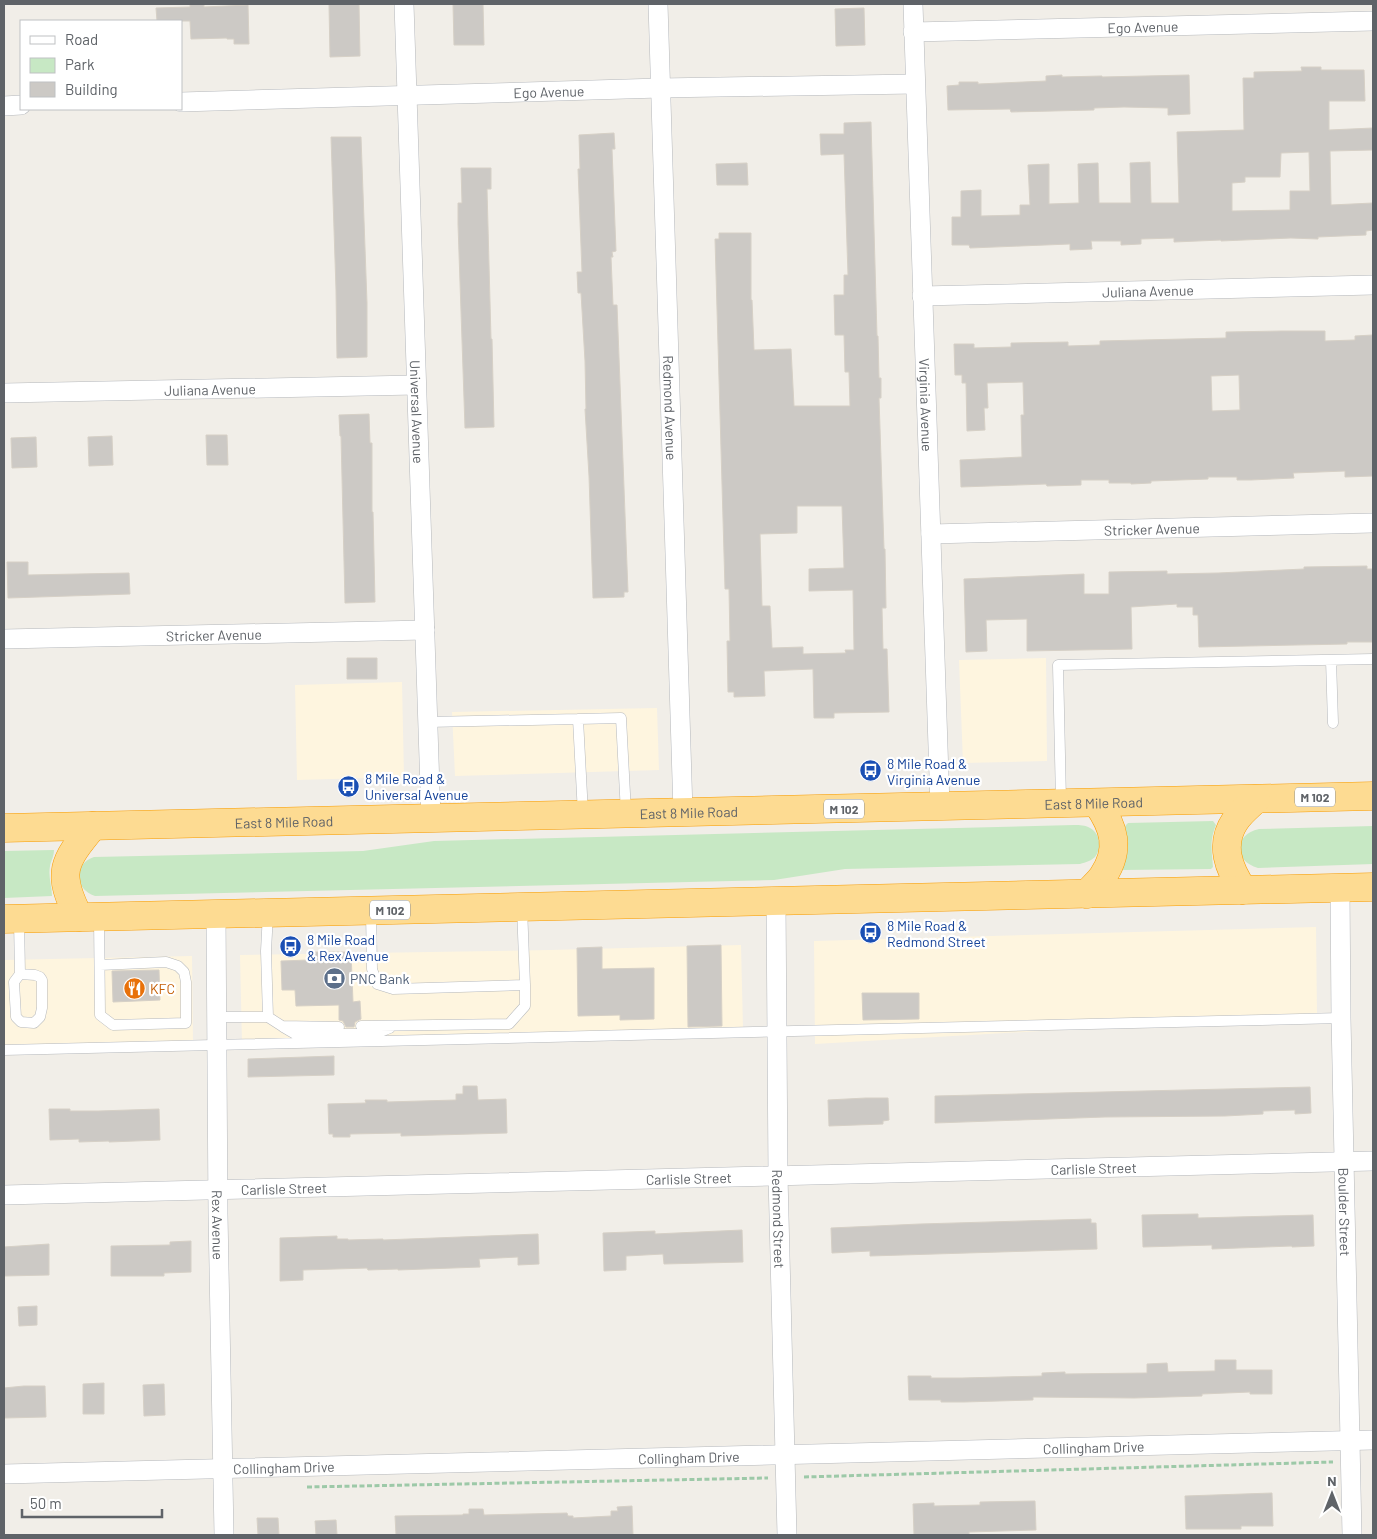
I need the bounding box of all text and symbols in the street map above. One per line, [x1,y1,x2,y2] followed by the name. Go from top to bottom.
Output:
[1107,17,1179,36] street label: Ego Avenue
[20,20,182,110] legend
[65,30,98,48] text: Road
[65,55,95,73] text: Park
[65,80,118,98] text: Building
[513,82,585,101] street label: Ego Avenue
[1102,281,1194,300] street label: Juliana Avenue
[660,355,681,461] street label: Redmond Avenue
[916,358,937,452] street label: Virginia Avenue
[407,360,428,464] street label: Universal Avenue
[164,380,256,398] street label: Juliana Avenue
[1104,519,1200,538] street label: Stricker Avenue
[166,625,262,644] street label: Stricker Avenue
[887,755,980,788] place label: 8 Mile Road & Virginia Avenue
[859,759,883,783] bus stop icon: 8 Mile Road & Virginia Avenue
[365,770,469,803] place label: 8 Mile Road & Universal Avenue
[337,774,361,798] bus stop icon: 8 Mile Road & Universal Avenue
[1295,788,1335,806] road number: M 102
[1044,793,1143,812] street label: East 8 Mile Road
[824,800,864,819] road number: M 102
[639,802,738,822] street label: East 8 Mile Road
[234,812,333,831] street label: East 8 Mile Road
[370,900,410,920] road number: M 102
[887,917,986,950] place label: 8 Mile Road & Redmond Street
[859,921,883,945] bus stop icon: 8 Mile Road & Redmond Street
[307,931,389,964] place label: 8 Mile Road & Rex Avenue
[279,935,303,959] bus stop icon: 8 Mile Road & Rex Avenue
[322,966,346,990] bank icon: PNC Bank
[350,970,409,987] place label: PNC Bank
[122,976,146,1000] restaurant icon: KFC
[150,980,175,997] place label: KFC
[1050,1158,1137,1178] street label: Carlisle Street
[646,1168,732,1188] street label: Carlisle Street
[1336,1168,1355,1256] street label: Boulder Street
[769,1169,789,1269] street label: Redmond Street
[241,1178,327,1198] street label: Carlisle Street
[209,1190,227,1260] street label: Rex Avenue
[1043,1437,1145,1457] street label: Collingham Drive
[638,1447,740,1467] street label: Collingham Drive
[233,1457,335,1477] street label: Collingham Drive
[1307,1469,1357,1519] north arrow
[1327,1472,1337,1489] text: N
[22,1486,162,1518] scale bar
[30,1494,62,1512] text: 50 m

